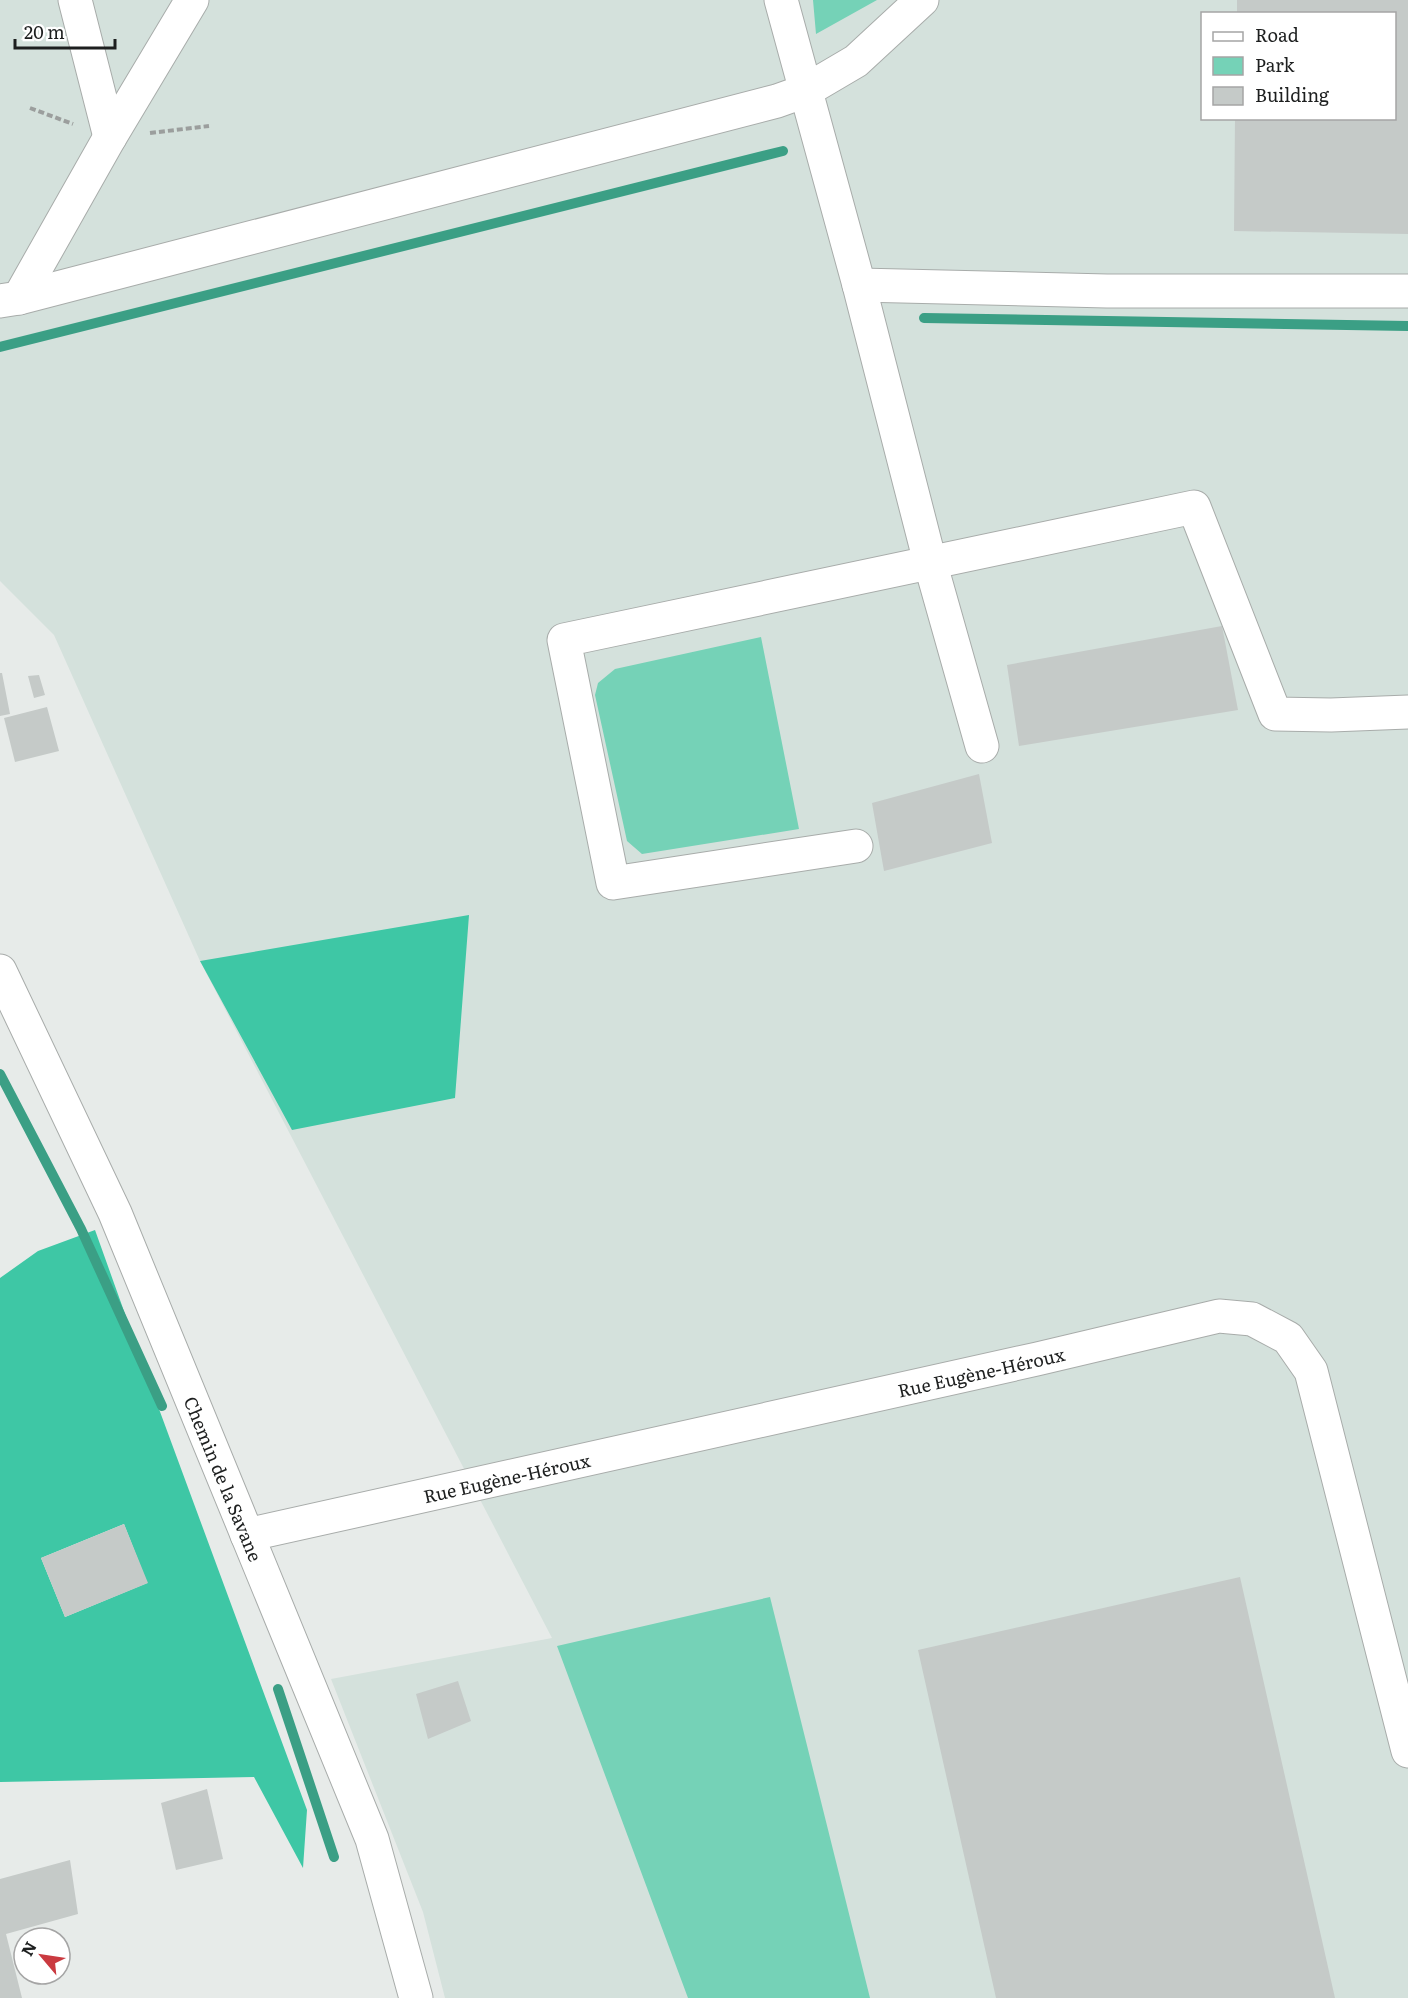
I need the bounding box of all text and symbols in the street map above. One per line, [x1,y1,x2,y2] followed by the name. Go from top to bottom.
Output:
[15,12,116,50] scale bar
[1201,12,1396,120] legend
[24,18,65,45] text: 20 m
[1255,21,1299,48] text: Road
[1255,51,1296,78] text: Park
[1255,81,1330,108] text: Building
[895,1339,1068,1403] street label: Rue Eugène-Héroux
[178,1392,270,1565] street label: Chemin de la Savane
[421,1445,593,1509] street label: Rue Eugène-Héroux
[12,1926,72,1986] north arrow
[14,1937,42,1960] text: N

